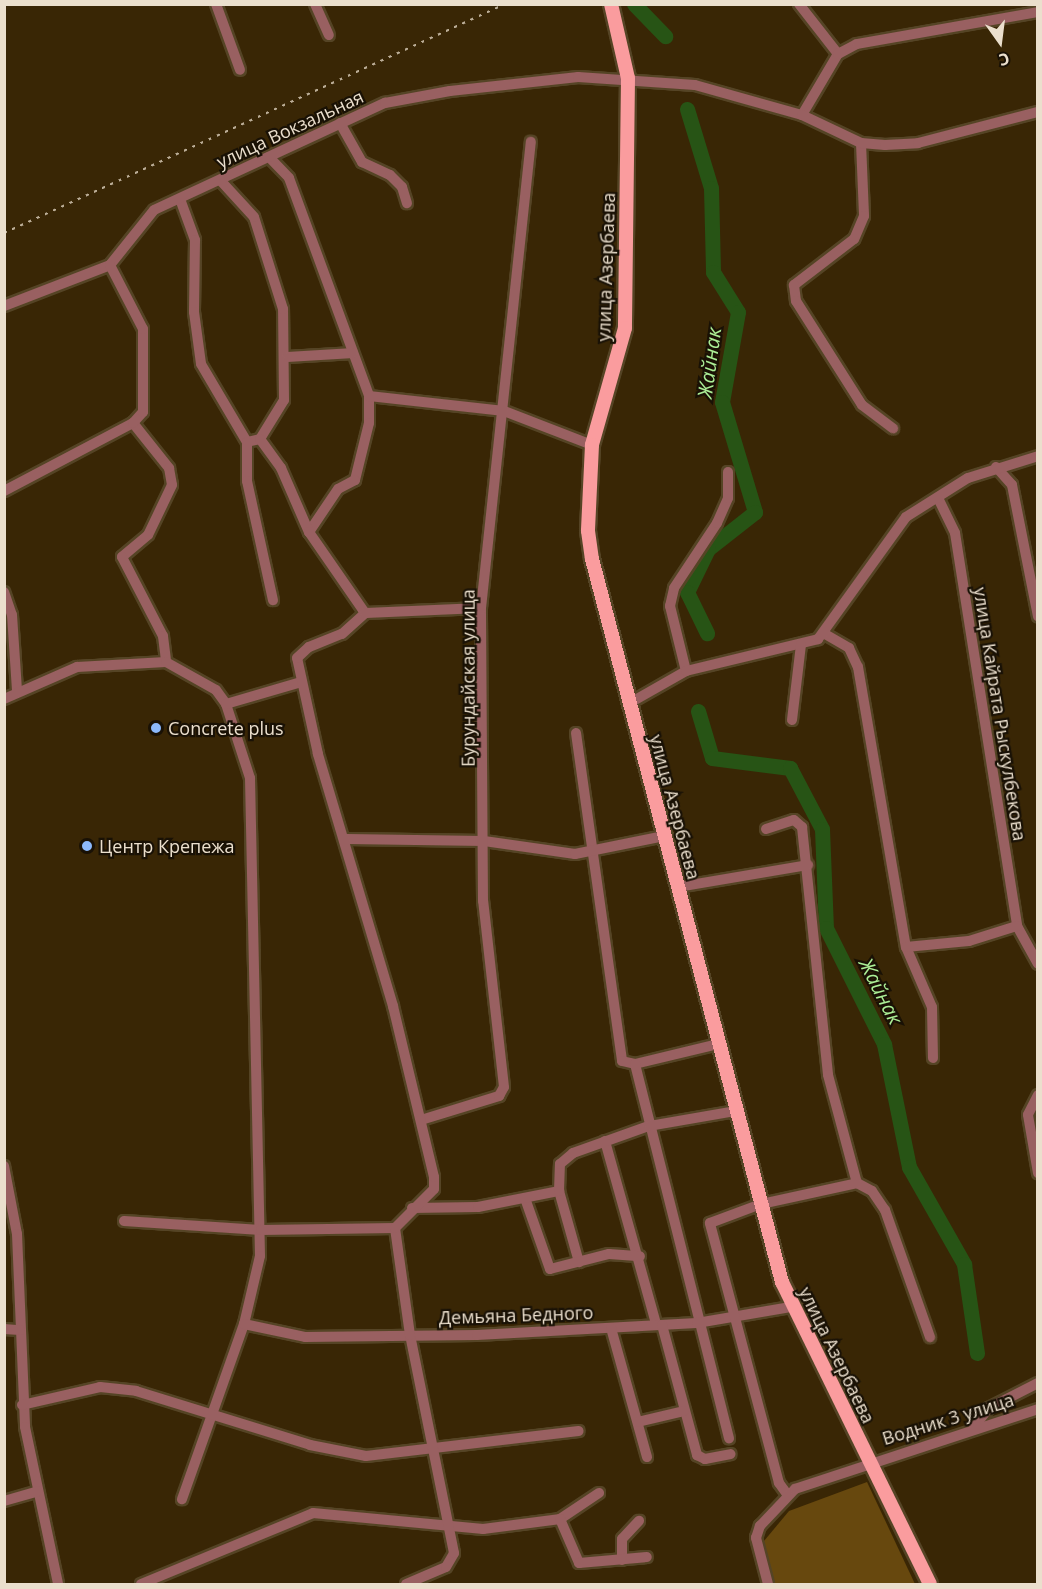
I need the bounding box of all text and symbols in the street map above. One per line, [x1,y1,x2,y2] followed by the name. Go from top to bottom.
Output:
[970,12,1030,72] north arrow
[997,48,1012,71] text: С
[213,86,367,172] street label: улица Вокзальная
[593,192,619,342] street label: улица Азербаева
[692,326,726,400] water label: Жайнак
[969,586,1031,842] street label: улица Кайрата Рыскулбекова
[457,589,479,767] street label: Бурундайская улица
[168,717,284,739] place label: Concrete plus
[149,721,163,735] marker: Concrete plus
[645,732,705,882] street label: улица Азербаева
[99,835,235,857] place label: Центр Крепежа
[80,839,94,853] marker: Центр Крепежа
[854,954,908,1028] water label: Жайнак
[795,1283,879,1427] street label: улица Азербаева
[438,1302,594,1328] street label: Демьяна Бедного
[880,1389,1016,1449] street label: Водник 3 улица

